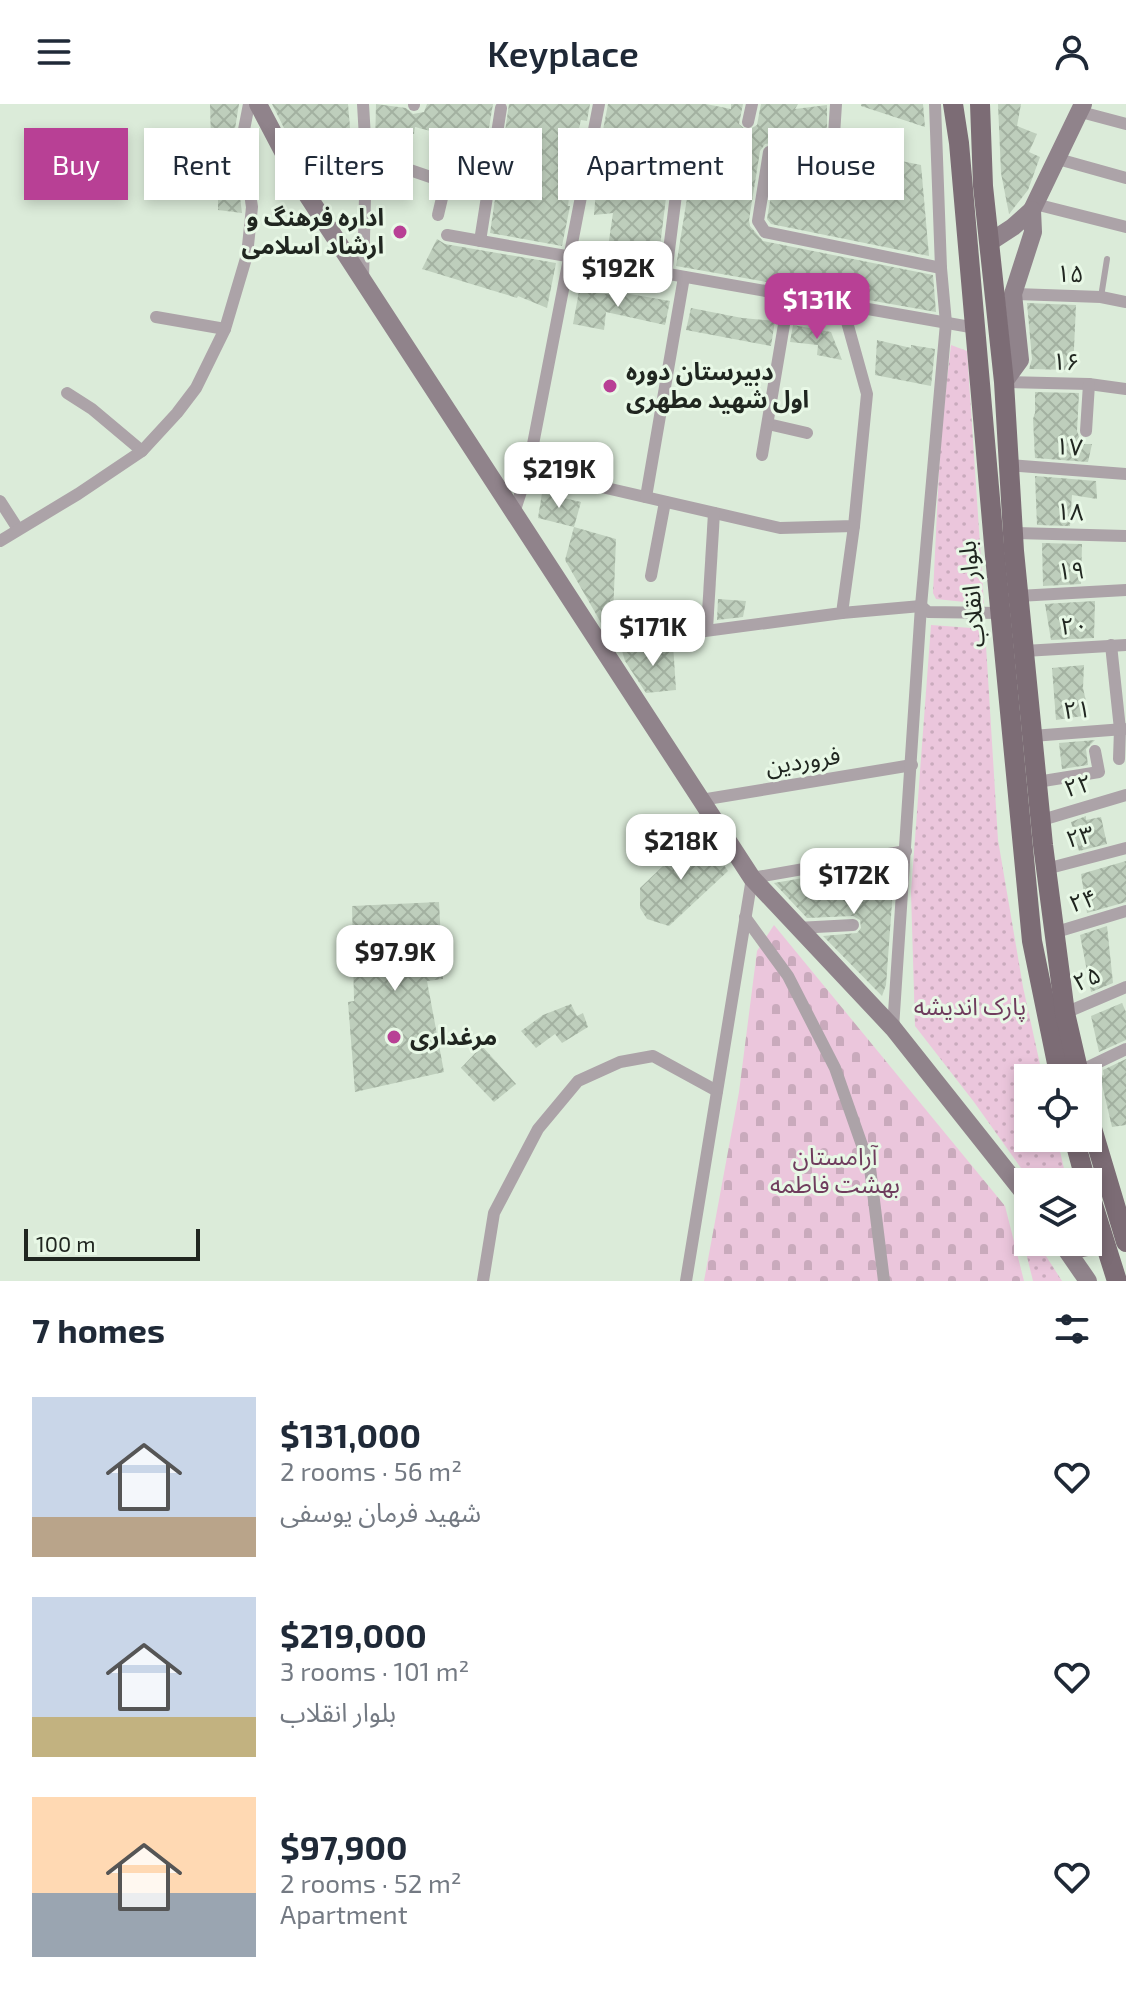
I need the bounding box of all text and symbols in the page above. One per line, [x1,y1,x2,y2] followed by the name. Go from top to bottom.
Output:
[32,30,76,74] icon: menu
[1050,30,1094,74] icon: person
[487,31,639,74] text: Keyplace
[24,128,128,200] chip: Buy
[144,128,259,200] chip: Rent
[275,128,413,200] chip: Filters
[429,128,542,200] chip: New
[558,128,752,200] chip: Apartment
[768,128,904,200] chip: House
[241,202,384,260] place label: اداره فرهنگ و ارشاد اسلامی
[391,223,409,241] marker: اداره فرهنگ و ارشاد اسلامی
[562,241,674,309] pin: $192K
[581,251,655,282] text: $192K
[1056,258,1084,287] street label: ۱۵
[761,273,873,341] pin: $131K
[783,283,851,314] text: $131K
[1052,346,1080,375] street label: ۱۶
[626,356,809,414] place label: دبیرستان دوره اول شهید مطهری
[601,377,619,395] marker: دبیرستان دوره اول شهید مطهری
[1054,430,1084,461] street label: ۱۷
[503,442,615,510] pin: $219K
[522,452,596,483] text: $219K
[1056,496,1085,525] street label: ۱۸
[951,539,991,649] street label: بلوار انقلاب
[1056,554,1085,585] street label: ۱۹
[597,600,709,668] pin: $171K
[1059,609,1088,640] street label: ۲۰
[619,610,687,641] text: $171K
[1062,693,1092,724] street label: ۲۱
[763,739,842,781] street label: فروردین
[1060,767,1095,802] street label: ۲۲
[625,814,737,882] pin: $218K
[1063,818,1096,853] street label: ۲۳
[644,824,718,855] text: $218K
[798,848,910,916] pin: $172K
[818,858,890,889] text: $172K
[1065,882,1100,917] street label: ۲۴
[330,925,460,993] pin: $97.9K
[354,935,436,966] text: $97.9K
[1068,959,1105,996] street label: ۲۵
[914,991,1026,1022] park label: پارک اندیشه
[410,1021,497,1051] place label: مرغداری
[385,1028,403,1046] marker: مرغداری
[1014,1064,1102,1256] map controls
[1014,1064,1102,1152] button: locate
[770,1141,900,1198] park label: آرامستان بهشت فاطمه
[1014,1168,1102,1256] button: layers
[24,1225,200,1261] scale bar
[36,1230,95,1256] text: 100 m
[1050,1307,1094,1351] icon: filters
[32,1309,165,1350] text: 7 homes
[280,1414,421,1455] text: $131,000
[96,1429,192,1525] icon: home
[280,1455,462,1486] text: 2 rooms · 56 m²
[1050,1455,1094,1499] icon: heart
[280,1496,481,1527] text: شهید فرمان یوسفی
[280,1614,427,1655] text: $219,000
[96,1629,192,1725] icon: home
[280,1655,469,1686] text: 3 rooms · 101 m²
[1050,1655,1094,1699] icon: heart
[280,1696,396,1727] text: بلوار انقلاب
[280,1826,408,1867] text: $97,900
[96,1829,192,1925] icon: home
[1050,1855,1094,1899] icon: heart
[280,1867,462,1898] text: 2 rooms · 52 m²
[280,1898,408,1929] text: Apartment

